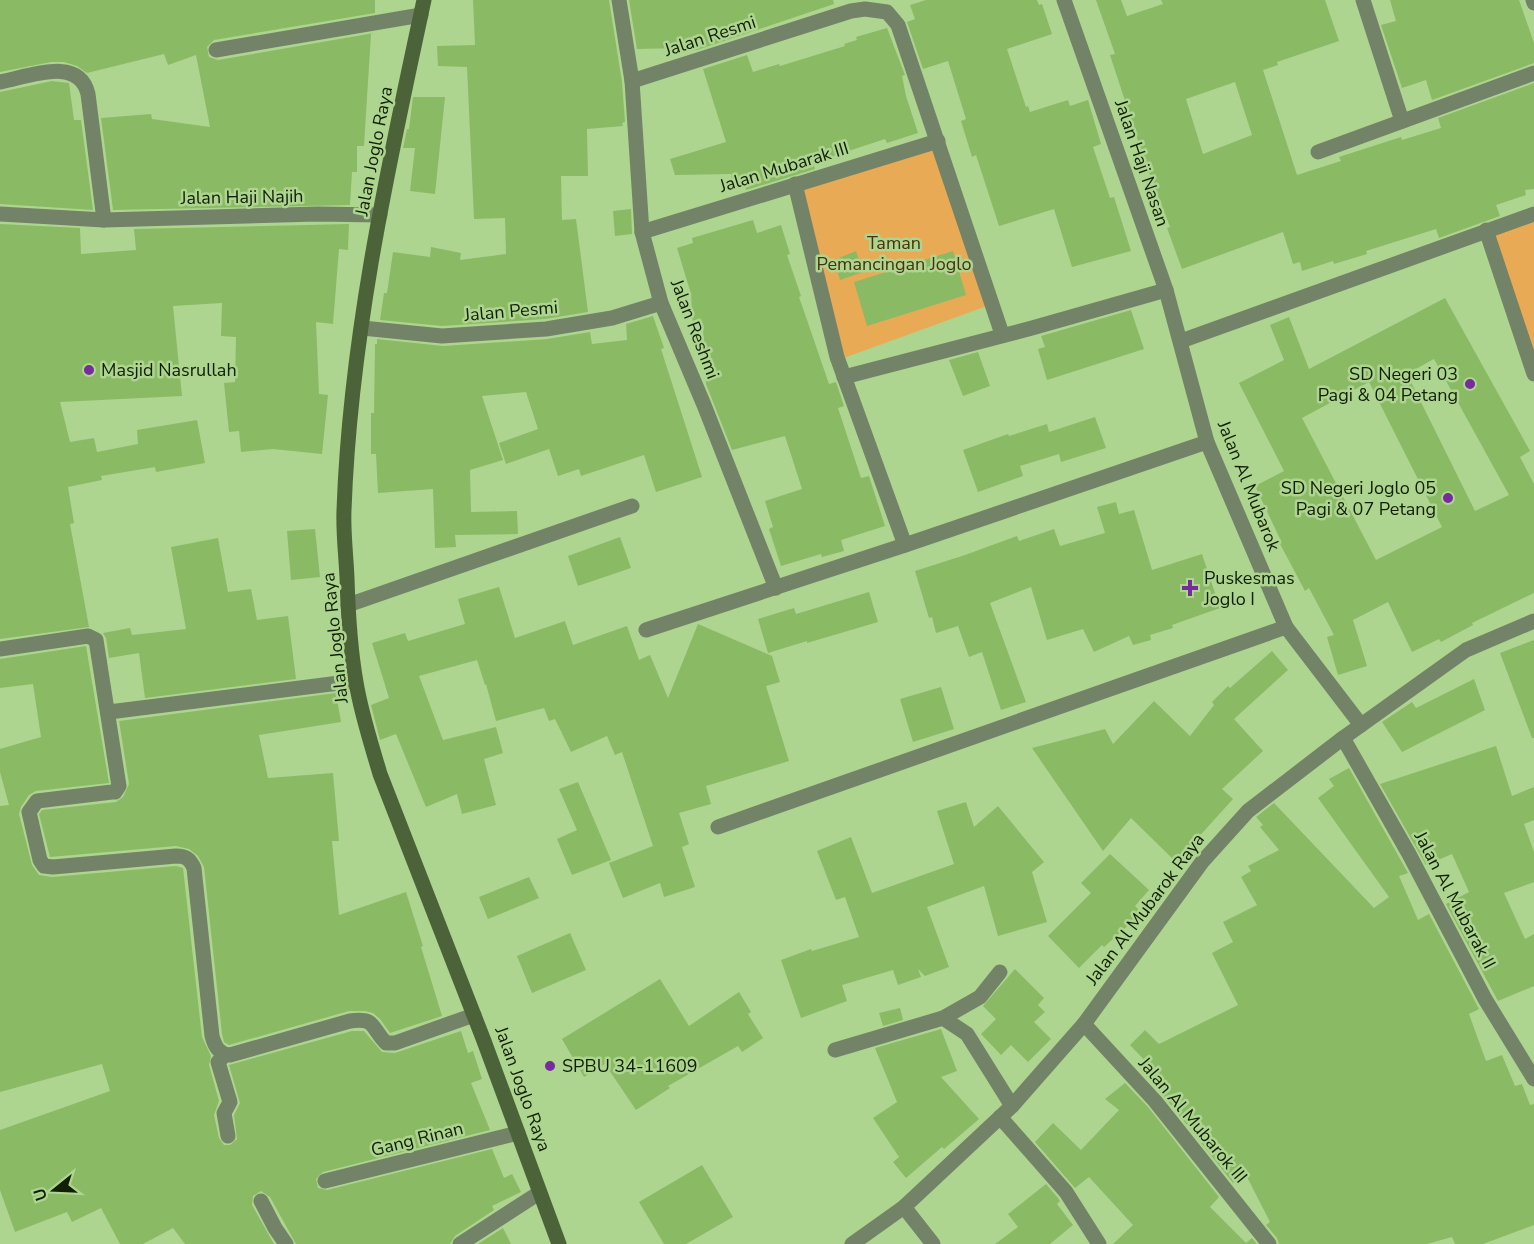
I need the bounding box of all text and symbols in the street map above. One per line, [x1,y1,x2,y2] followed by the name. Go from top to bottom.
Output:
[660,10,759,62] street label: Jalan Resmi
[349,84,398,219] street label: Jalan Joglo Raya
[1109,95,1175,230] street label: Jalan Haji Nasan
[715,136,852,198] street label: Jalan Mubarak III
[179,184,304,210] street label: Jalan Haji Najih
[816,231,972,276] park label: Taman Pemancingan Joglo
[665,275,725,382] street label: Jalan Reshmi
[462,295,559,327] street label: Jalan Pesmi
[101,358,237,382] place label: Masjid Nasrullah
[1318,362,1458,407] place label: SD Negeri 03 Pagi & 04 Petang
[82,363,96,377] marker: Masjid Nasrullah
[1463,377,1477,391] marker: SD Negeri 03 Pagi & 04 Petang
[1211,416,1287,556] street label: Jalan Al Mubarok
[1281,476,1436,521] place label: SD Negeri Joglo 05 Pagi & 07 Petang
[1441,491,1455,505] marker: SD Negeri Joglo 05 Pagi & 07 Petang
[1203,566,1295,611] place label: Puskesmas Joglo I
[316,571,354,706] street label: Jalan Joglo Raya
[1181,579,1199,597] marker: Puskesmas Joglo I
[1408,826,1501,973] street label: Jalan Al Mubarak II
[1080,828,1210,990] street label: Jalan Al Mubarok Raya
[489,1022,557,1155] street label: Jalan Joglo Raya
[1133,1051,1253,1188] street label: Jalan Al Mubarok III
[562,1054,698,1078] place label: SPBU 34-11609
[543,1059,557,1073] marker: SPBU 34-11609
[368,1116,466,1162] street label: Gang Rinan
[24,1160,84,1220] north arrow
[28,1185,53,1203] text: U

